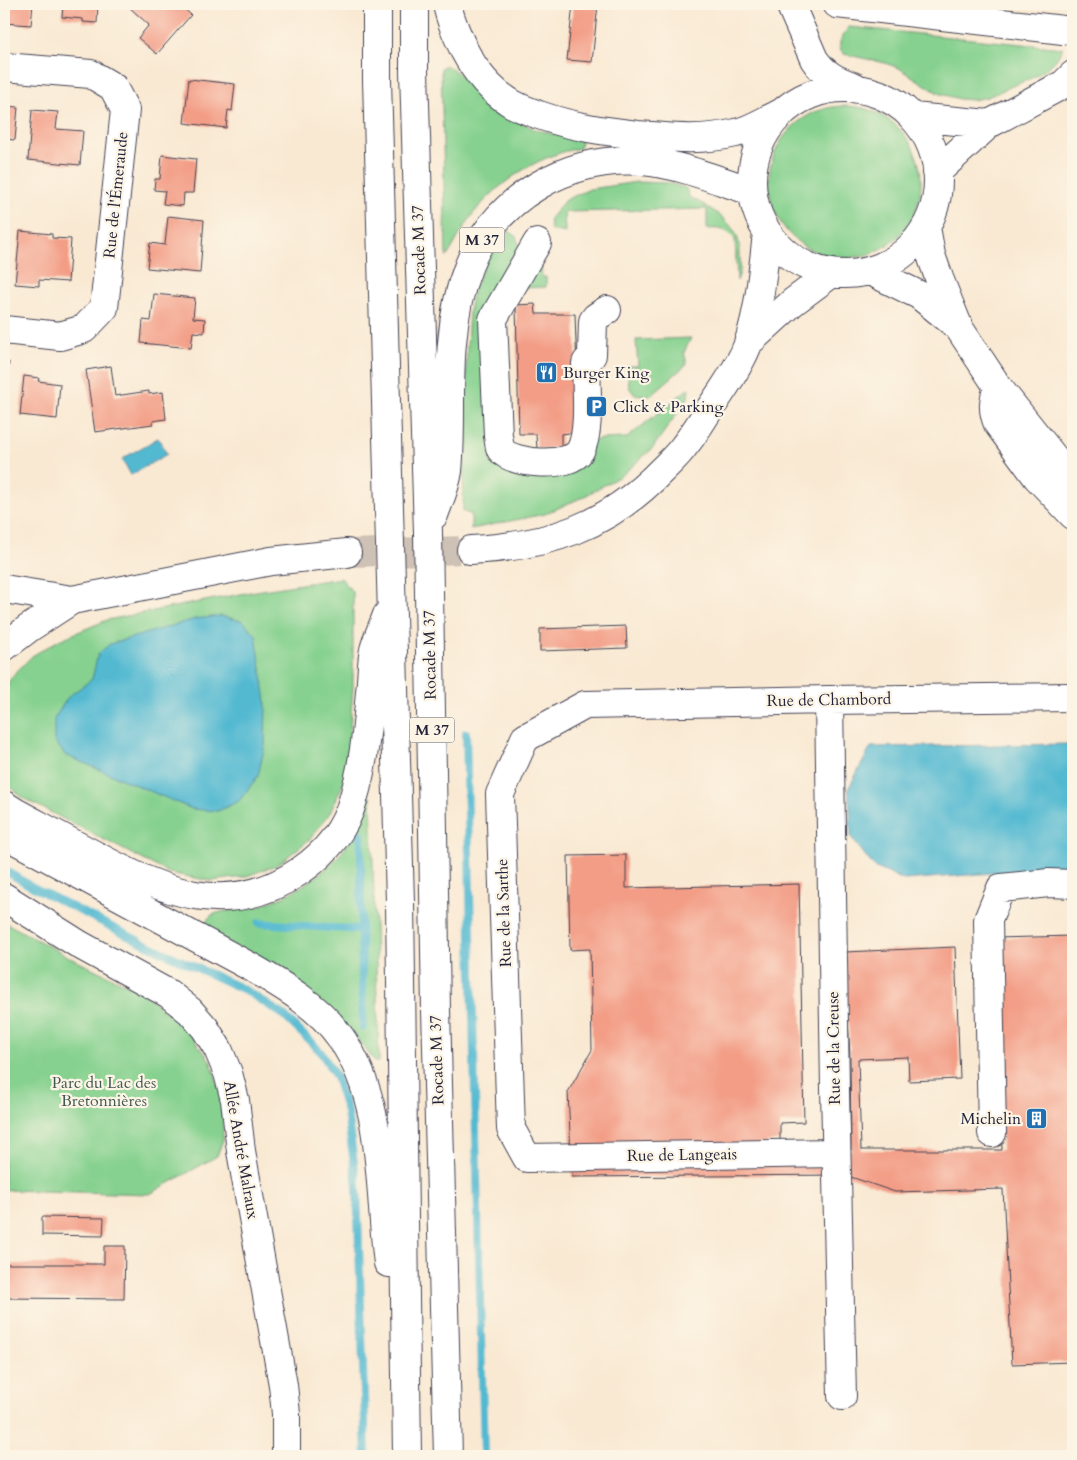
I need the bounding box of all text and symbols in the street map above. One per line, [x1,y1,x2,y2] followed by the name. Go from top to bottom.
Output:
[98,131,134,259] street label: Rue de l'Émeraude
[406,205,432,295] street label: Rocade M 37
[460,228,504,252] road number: M 37
[535,361,559,385] restaurant icon: Burger King
[563,362,649,384] place label: Burger King
[585,395,609,419] parking icon: Click & Parking
[613,396,724,418] place label: Click & Parking
[418,610,442,700] street label: Rocade M 37
[767,688,892,712] street label: Rue de Chambord
[410,718,454,742] road number: M 37
[491,858,517,968] street label: Rue de la Sarthe
[822,991,846,1105] street label: Rue de la Creuse
[424,1015,450,1105] street label: Rocade M 37
[52,1072,156,1112] park label: Parc du Lac des Bretonnières
[218,1079,264,1221] street label: Allée André Malraux
[1025,1107,1049,1131] building icon: Michelin
[960,1108,1021,1130] place label: Michelin
[627,1143,737,1167] street label: Rue de Langeais

